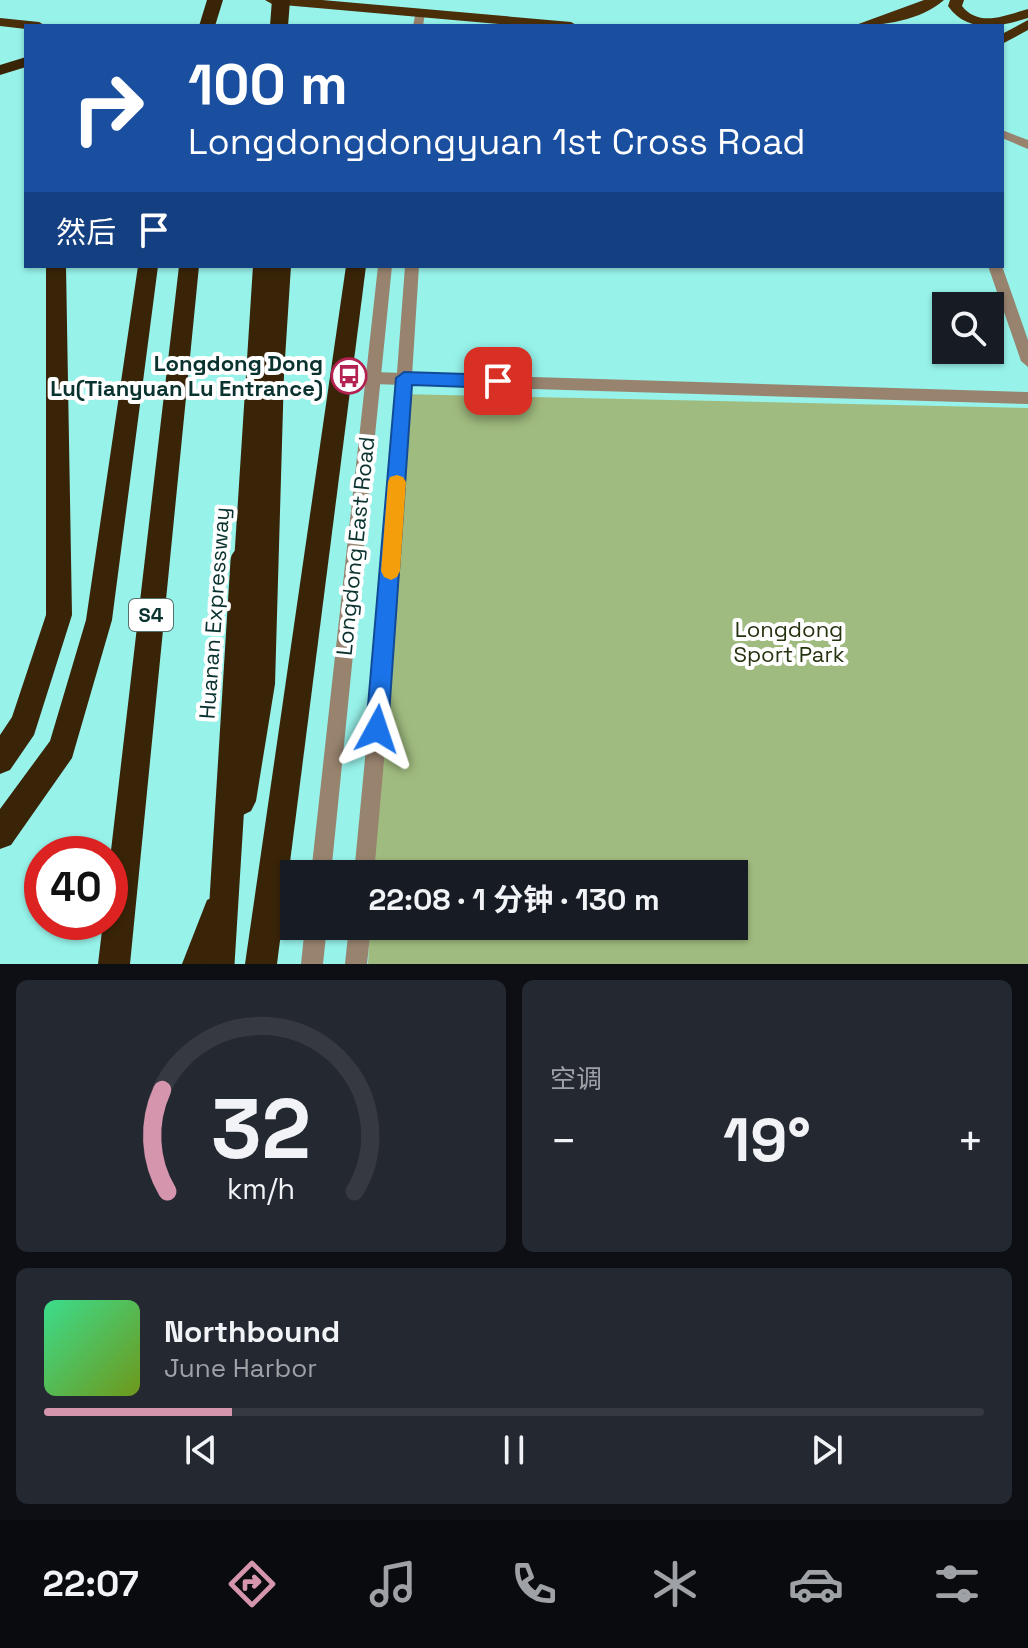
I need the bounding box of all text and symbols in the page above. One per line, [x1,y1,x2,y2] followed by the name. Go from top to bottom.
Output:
[188,49,348,120] text: 100 m
[56,56,160,160] icon: right
[188,119,806,165] text: Longdongdongyuan 1st Cross Road
[132,208,176,252] icon: arrive
[56,213,116,252] text: 然后
[932,292,1004,364] map controls
[932,292,1004,364] button: search
[464,347,532,415] pin
[50,349,323,402] place label: Longdong Dong Lu(Tianyuan Lu Entrance)
[330,357,368,395] bus stop icon: Longdong Dong Lu(Tianyuan Lu Entrance)
[476,359,520,403] icon: arrive
[330,435,380,657] street label: Longdong East Road
[193,506,235,720] street label: Huanan Expressway
[129,599,173,631] road number: S4
[733,615,845,668] park label: Longdong Sport Park
[335,687,419,771] position arrow
[24,836,128,940] speed limit sign: 40
[368,880,660,919] text: 22:08 · 1 分钟 · 130 m
[550,1062,602,1096] text: 空调
[211,1076,311,1182] text: 32
[723,1102,811,1179] text: 19°
[550,1113,577,1169] text: −
[957,1113,984,1169] text: +
[227,1171,295,1207] text: km/h
[164,1312,340,1351] text: Northbound
[164,1351,317,1385] text: June Harbor
[179,1428,223,1472] icon: previous
[492,1428,536,1472] icon: pause
[805,1428,849,1472] icon: next
[224,1556,280,1612] icon: directions
[365,1556,421,1612] icon: music
[506,1556,562,1612] icon: phone
[647,1556,703,1612] icon: climate
[788,1556,844,1612] icon: car
[929,1556,985,1612] icon: filters
[43,1561,139,1607] text: 22:07

